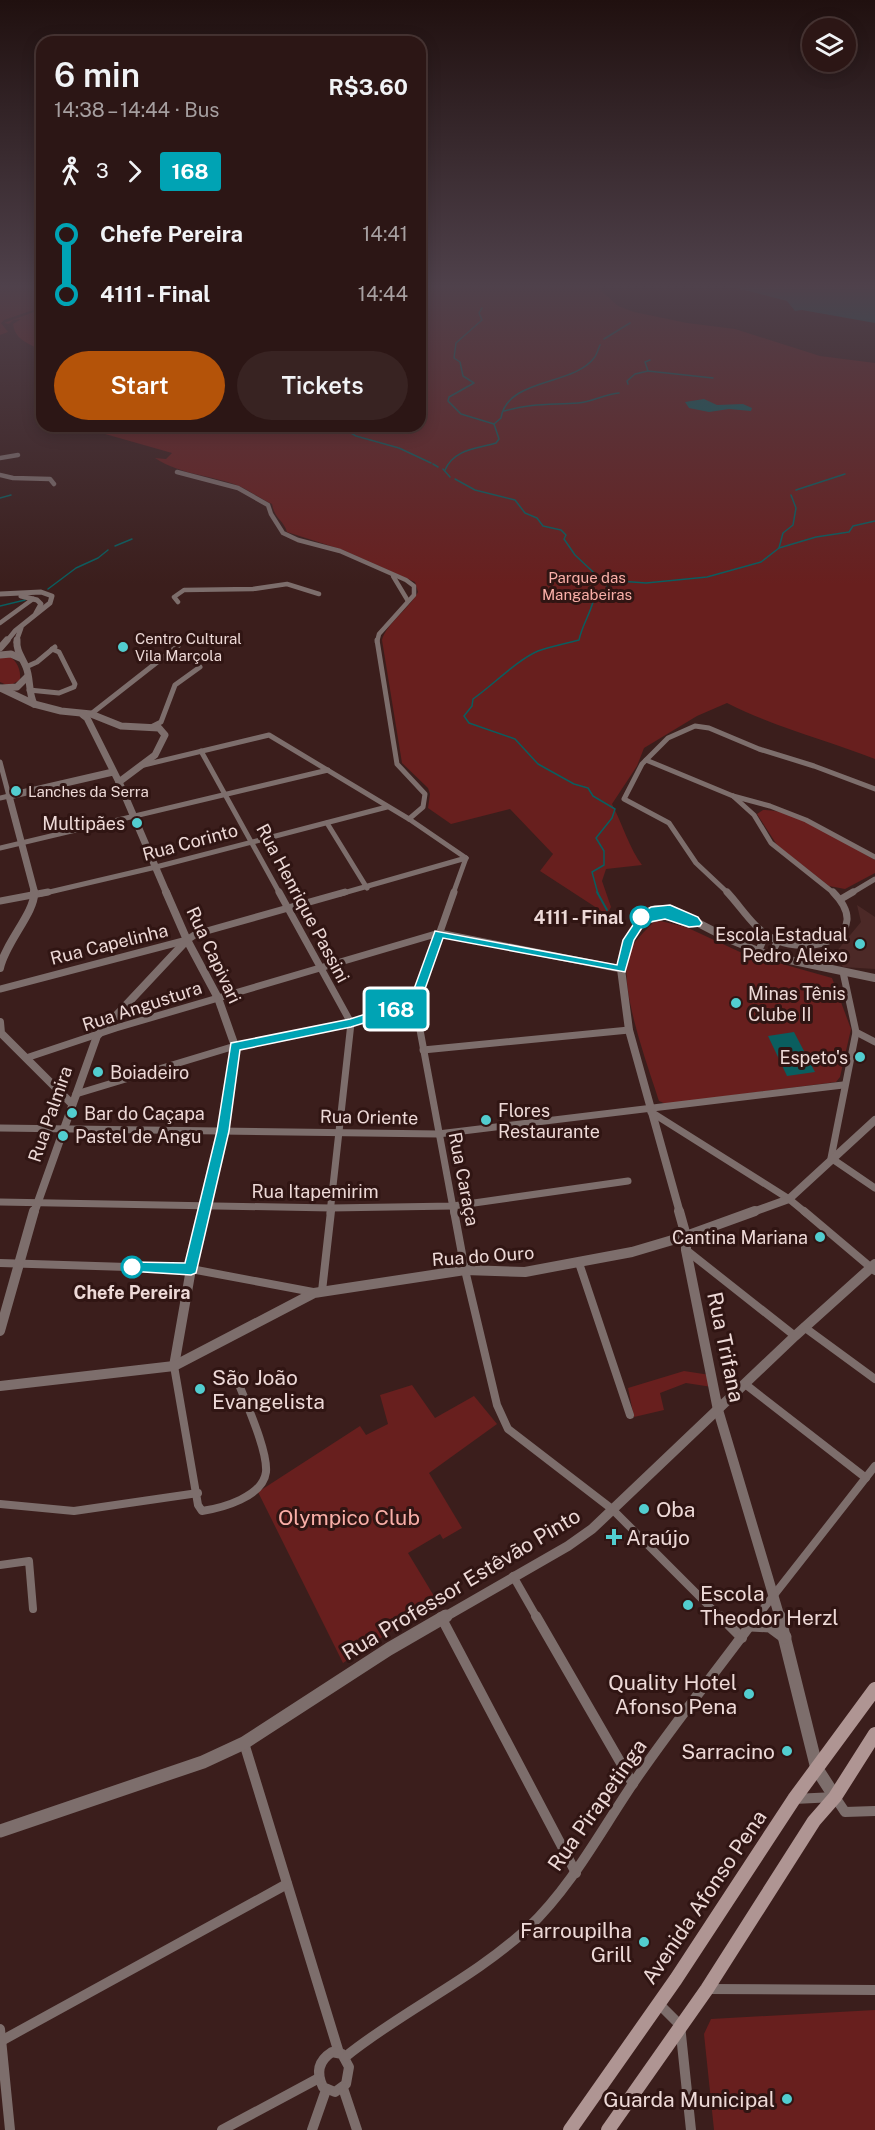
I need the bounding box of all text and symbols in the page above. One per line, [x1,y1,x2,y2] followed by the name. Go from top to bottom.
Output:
[802,18,856,72] map controls
[802,18,856,72] button: layers
[54,56,140,94] text: 6 min
[329,74,408,100] text: R$3.60
[54,98,220,122] text: 14:38 – 14:44 · Bus
[54,155,87,188] icon: walk
[118,155,151,188] icon: forward
[96,159,109,183] text: 3
[172,159,209,184] text: 168
[100,221,243,247] text: Chefe Pereira
[362,222,408,246] text: 14:41
[100,281,210,307] text: 4111 - Final
[358,282,408,306] text: 14:44
[54,351,225,420] button: Start
[237,351,408,420] button: Tickets
[542,569,632,603] park label: Parque das Mangabeiras
[135,630,242,664] place label: Centro Cultural Vila Marçola
[116,640,130,654] marker: Centro Cultural Vila Marçola
[28,783,149,800] place label: Lanches da Serra
[9,784,23,798] marker: Lanches da Serra
[42,813,125,834] place label: Multipães
[130,816,144,830] marker: Multipães
[140,819,240,865] street label: Rua Corinto
[252,820,354,986] street label: Rua Henrique Passini
[182,903,246,1007] street label: Rua Capivari
[630,906,652,928] marker: 4111 - Final
[534,907,624,928] place label: 4111 - Final
[48,919,170,969] street label: Rua Capelinha
[715,924,848,966] place label: Escola Estadual Pedro Aleixo
[853,937,867,951] marker: Escola Estadual Pedro Aleixo
[80,977,204,1035] street label: Rua Angustura
[748,983,846,1025] place label: Minas Tênis Clube II
[362,990,430,1028] line badge: 168
[729,996,743,1010] marker: Minas Tênis Clube II
[378,997,414,1022] text: 168
[779,1047,848,1068] place label: Espeto's
[853,1050,867,1064] marker: Espeto's
[110,1062,189,1083] place label: Boiadeiro
[24,1063,76,1165] street label: Rua Palmira
[91,1065,105,1079] marker: Boiadeiro
[498,1100,600,1142] place label: Flores Restaurante
[84,1103,205,1124] place label: Bar do Caçapa
[65,1106,79,1120] marker: Bar do Caçapa
[320,1106,418,1128] street label: Rua Oriente
[479,1113,493,1127] marker: Flores Restaurante
[75,1126,201,1147] place label: Pastel de Angu
[56,1129,70,1143] marker: Pastel de Angu
[445,1130,483,1228] street label: Rua Caraça
[252,1181,378,1202] street label: Rua Itapemirim
[672,1227,808,1248] place label: Cantina Mariana
[813,1230,827,1244] marker: Cantina Mariana
[431,1242,535,1270] street label: Rua do Ouro
[121,1256,143,1278] marker: Chefe Pereira
[73,1282,191,1303] place label: Chefe Pereira
[702,1290,750,1404] street label: Rua Trifana
[212,1365,325,1414] place label: São João Evangelista
[193,1382,207,1396] marker: São João Evangelista
[656,1497,695,1522] place label: Oba
[637,1502,651,1516] marker: Oba
[337,1503,585,1665] street label: Rua Professor Estêvão Pinto
[278,1505,420,1530] park label: Olympico Club
[626,1525,690,1550] place label: Araújo
[607,1530,621,1544] marker: Araújo
[700,1581,839,1630] place label: Escola Theodor Herzl
[681,1598,695,1612] marker: Escola Theodor Herzl
[608,1670,737,1719] place label: Quality Hotel Afonso Pena
[742,1687,756,1701] marker: Quality Hotel Afonso Pena
[542,1734,652,1876] street label: Rua Pirapetinga
[681,1739,775,1764] place label: Sarracino
[780,1744,794,1758] marker: Sarracino
[636,1805,772,1989] street label: Avenida Afonso Pena
[520,1918,632,1967] place label: Farroupilha Grill
[637,1935,651,1949] marker: Farroupilha Grill
[603,2087,775,2112] place label: Guarda Municipal
[780,2092,794,2106] marker: Guarda Municipal

